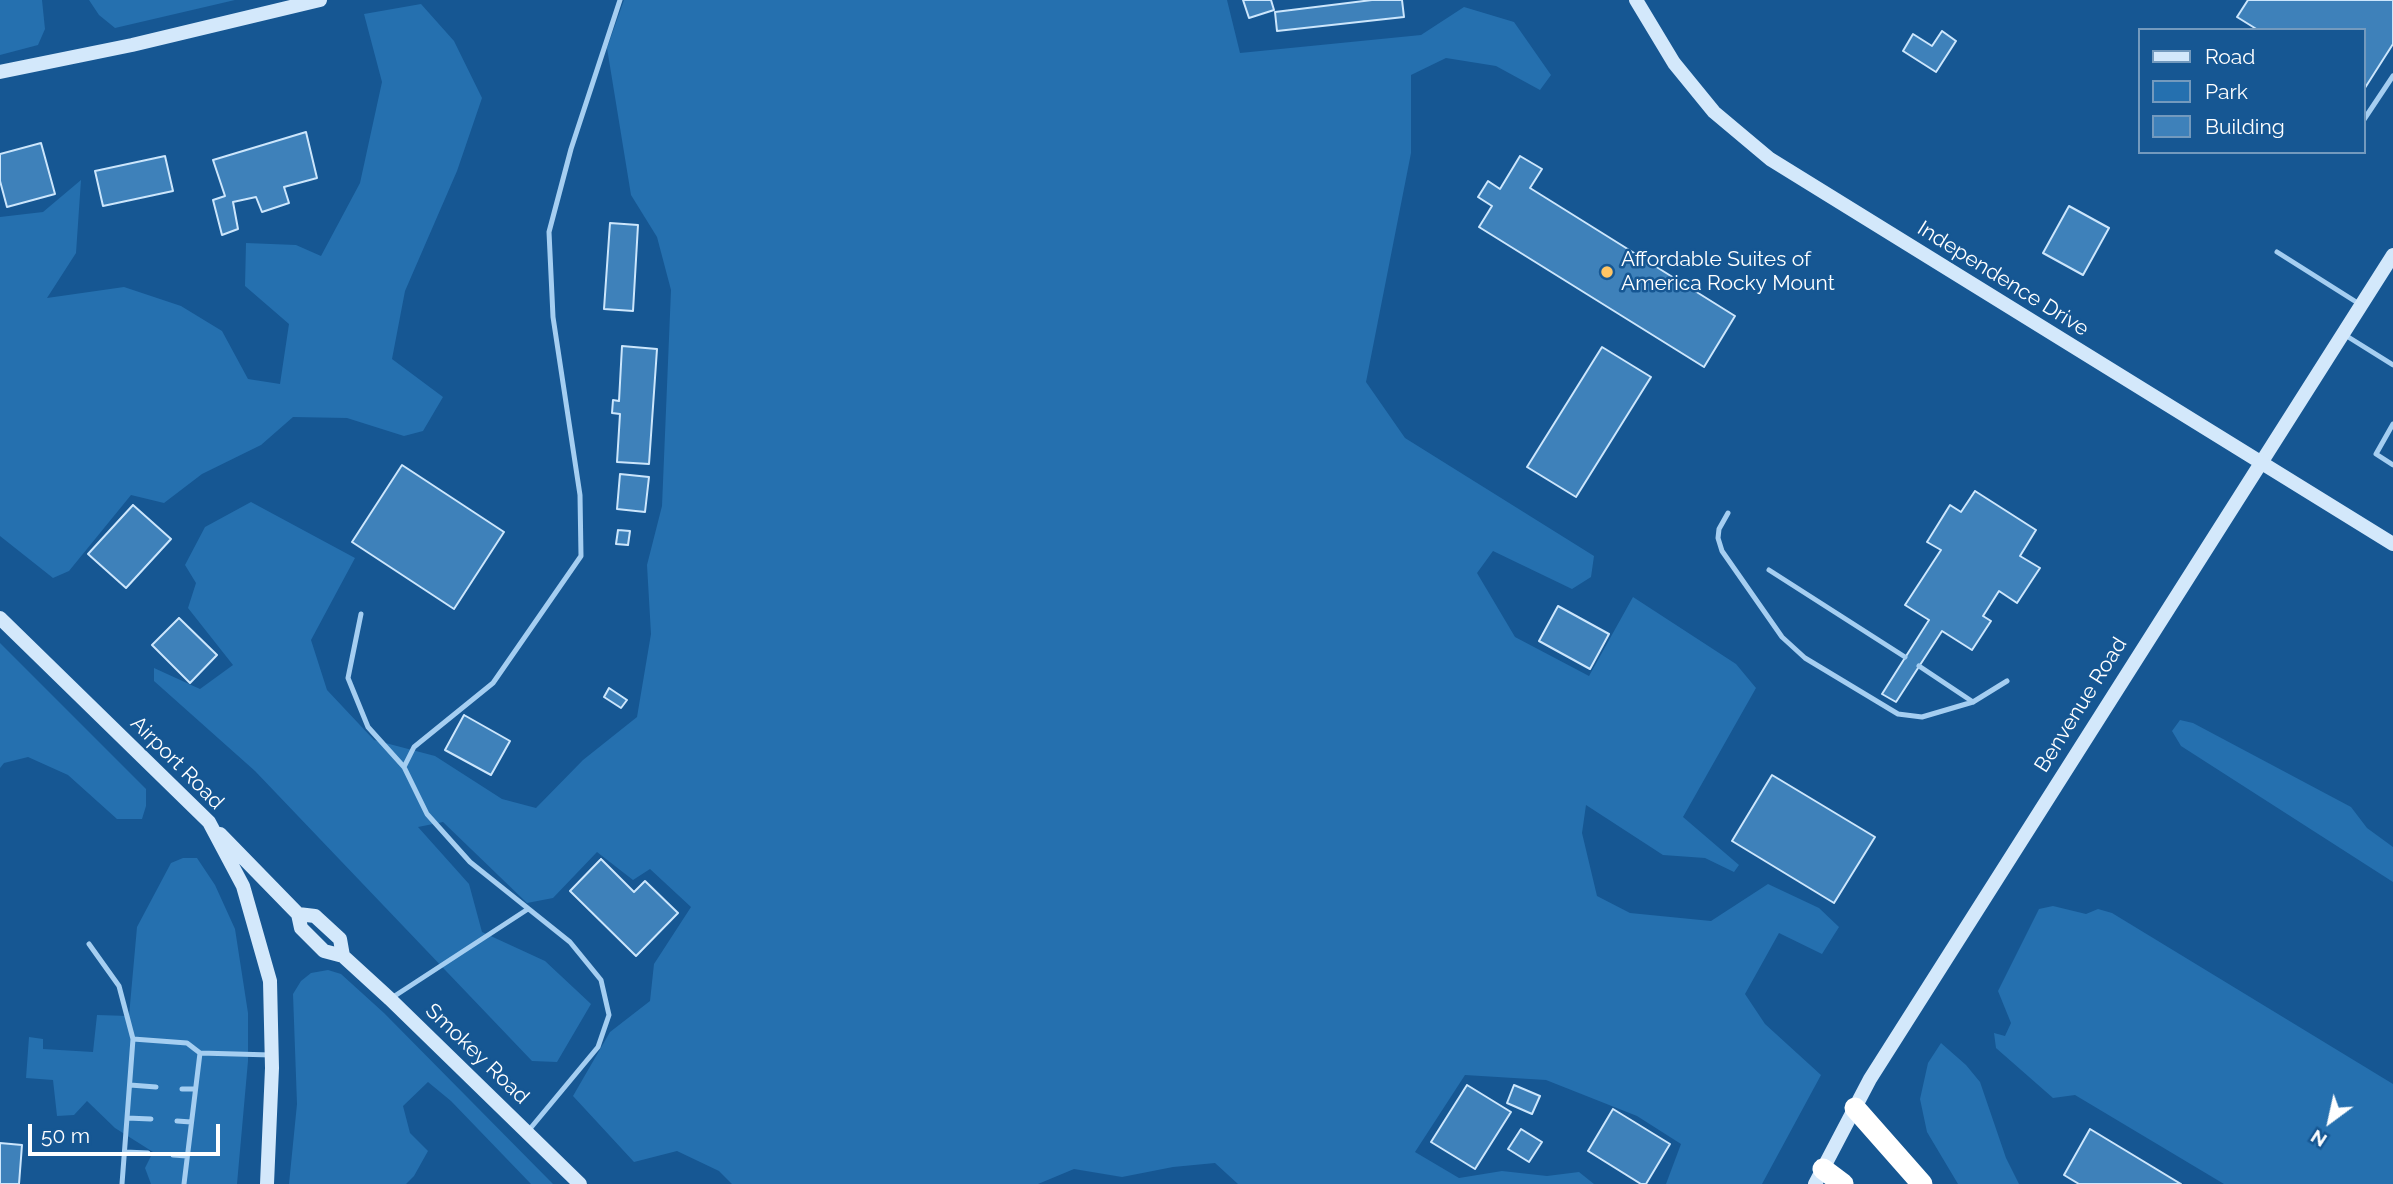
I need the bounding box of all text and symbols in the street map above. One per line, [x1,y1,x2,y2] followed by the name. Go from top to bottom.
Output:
[2138,28,2365,154] legend
[2205,44,2255,69] text: Road
[2205,79,2248,104] text: Park
[2205,114,2285,139] text: Building
[1913,216,2093,342] street label: Independence Drive
[1621,247,1835,297] place label: Affordable Suites of America Rocky Mount
[1599,264,1615,280] marker: Affordable Suites of America Rocky Mount
[2029,633,2133,777] street label: Benvenue Road
[125,711,229,815] street label: Airport Road
[420,998,534,1110] street label: Smokey Road
[2295,1086,2365,1156] north arrow
[32,1110,224,1154] scale bar
[41,1123,90,1148] text: 50 m
[2306,1125,2331,1152] text: N

